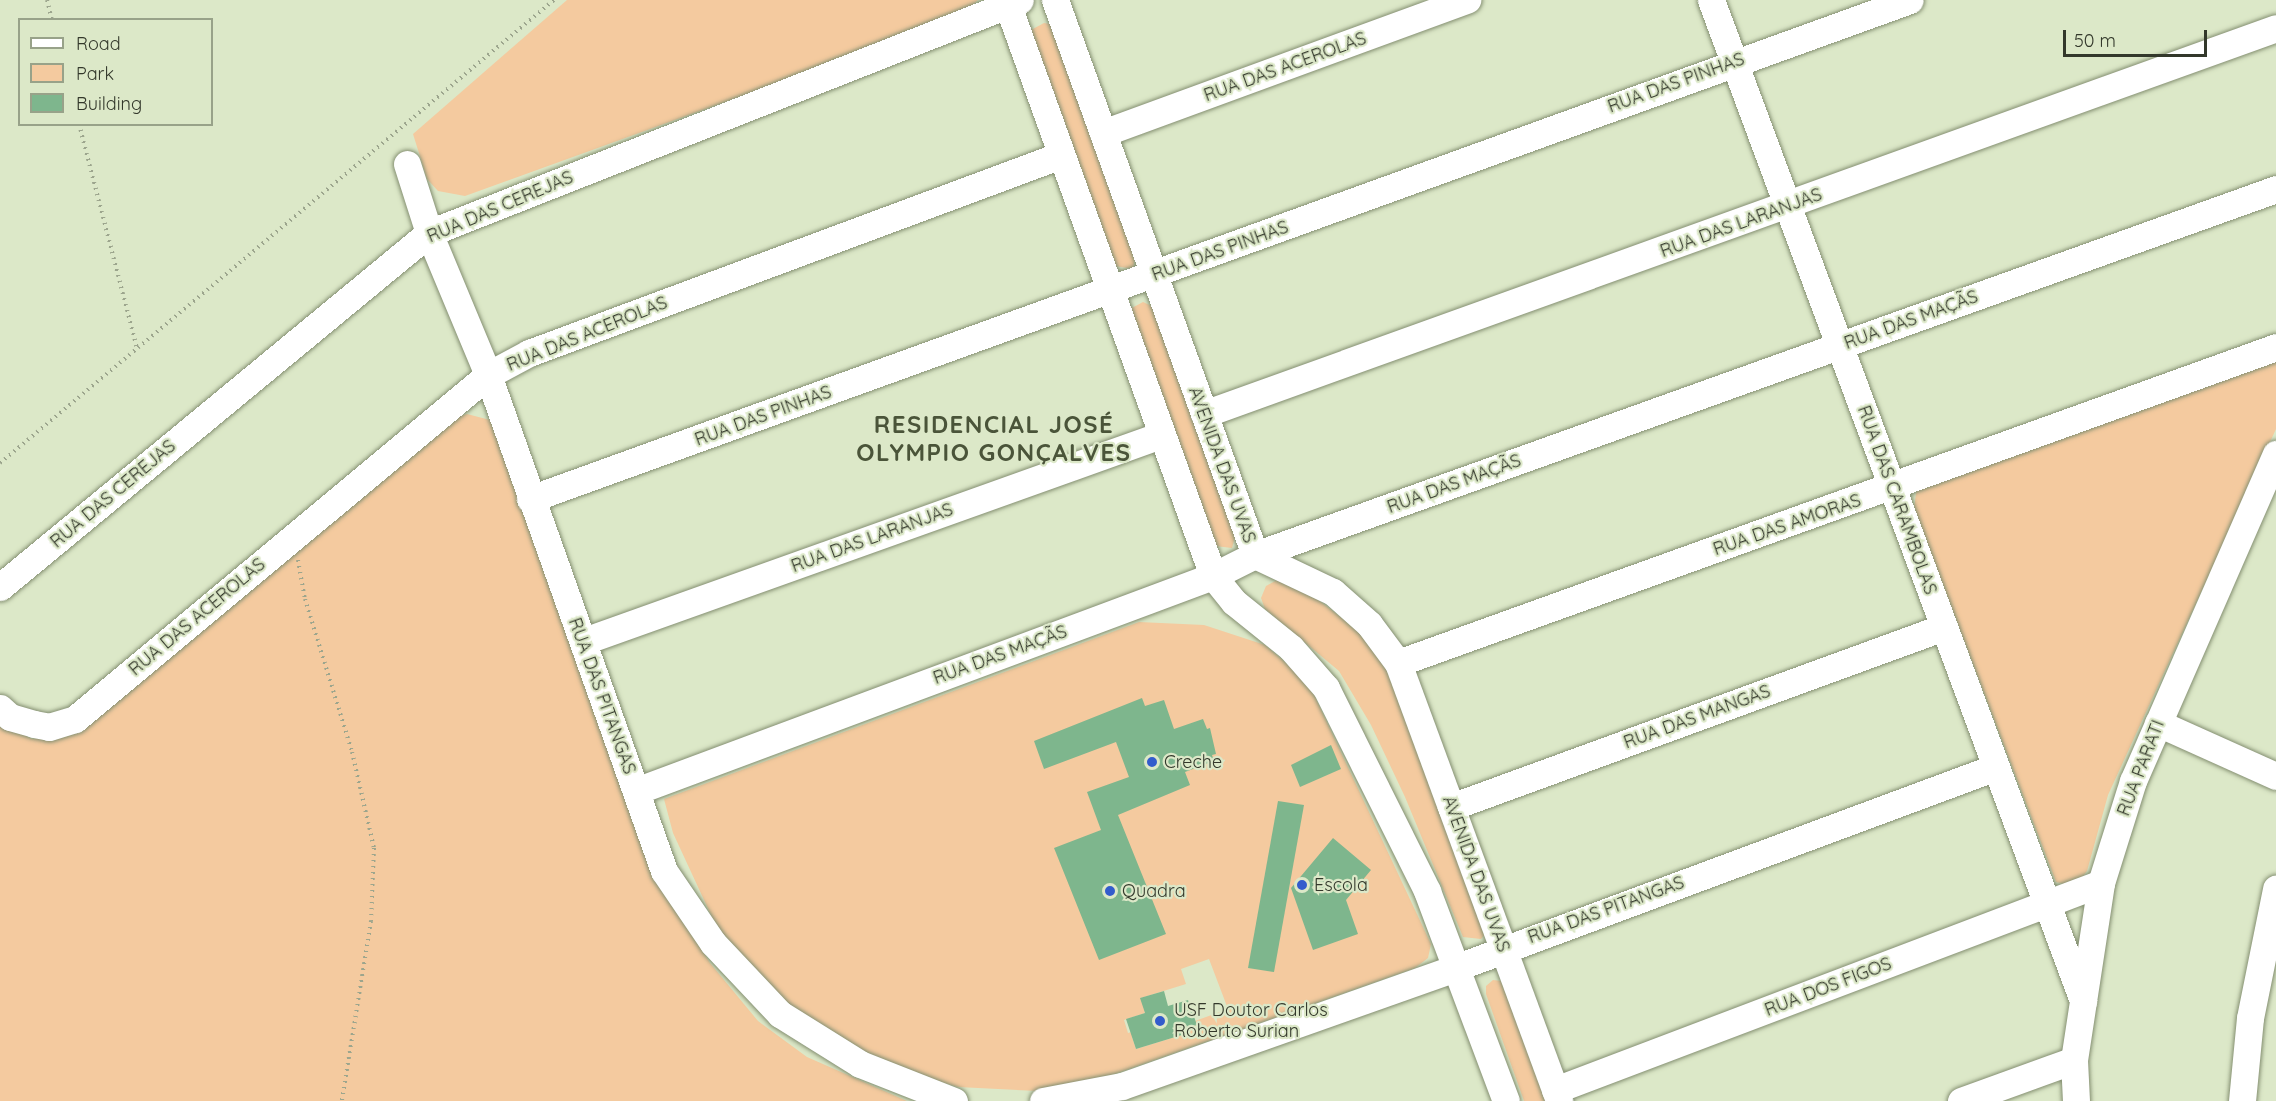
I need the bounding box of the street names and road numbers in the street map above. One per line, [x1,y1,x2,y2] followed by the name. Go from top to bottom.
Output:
[1201,28,1369,106] street label: RUA DAS ACEROLAS
[1605,48,1747,118] street label: RUA DAS PINHAS
[424,166,576,248] street label: RUA DAS CEREJAS
[1657,184,1825,262] street label: RUA DAS LARANJAS
[1149,216,1291,286] street label: RUA DAS PINHAS
[1841,286,1981,354] street label: RUA DAS MAÇÃS
[504,292,670,376] street label: RUA DAS ACEROLAS
[692,381,834,451] street label: RUA DAS PINHAS
[1184,384,1260,546] street label: AVENIDA DAS UVAS
[1853,403,1941,597] street label: RUA DAS CARAMBOLAS
[46,435,180,553] street label: RUA DAS CEREJAS
[1384,450,1524,518] street label: RUA DAS MAÇÃS
[1710,490,1864,560] street label: RUA DAS AMORAS
[788,499,956,577] street label: RUA DAS LARANJAS
[124,554,270,680] street label: RUA DAS ACEROLAS
[564,615,640,777] street label: RUA DAS PITANGAS
[930,621,1070,689] street label: RUA DAS MAÇÃS
[1621,680,1773,754] street label: RUA DAS MANGAS
[2113,717,2169,819] street label: RUA PARATI
[1438,793,1514,955] street label: AVENIDA DAS UVAS
[1525,872,1687,948] street label: RUA DAS PITANGAS
[1762,953,1894,1021] street label: RUA DOS FIGOS

